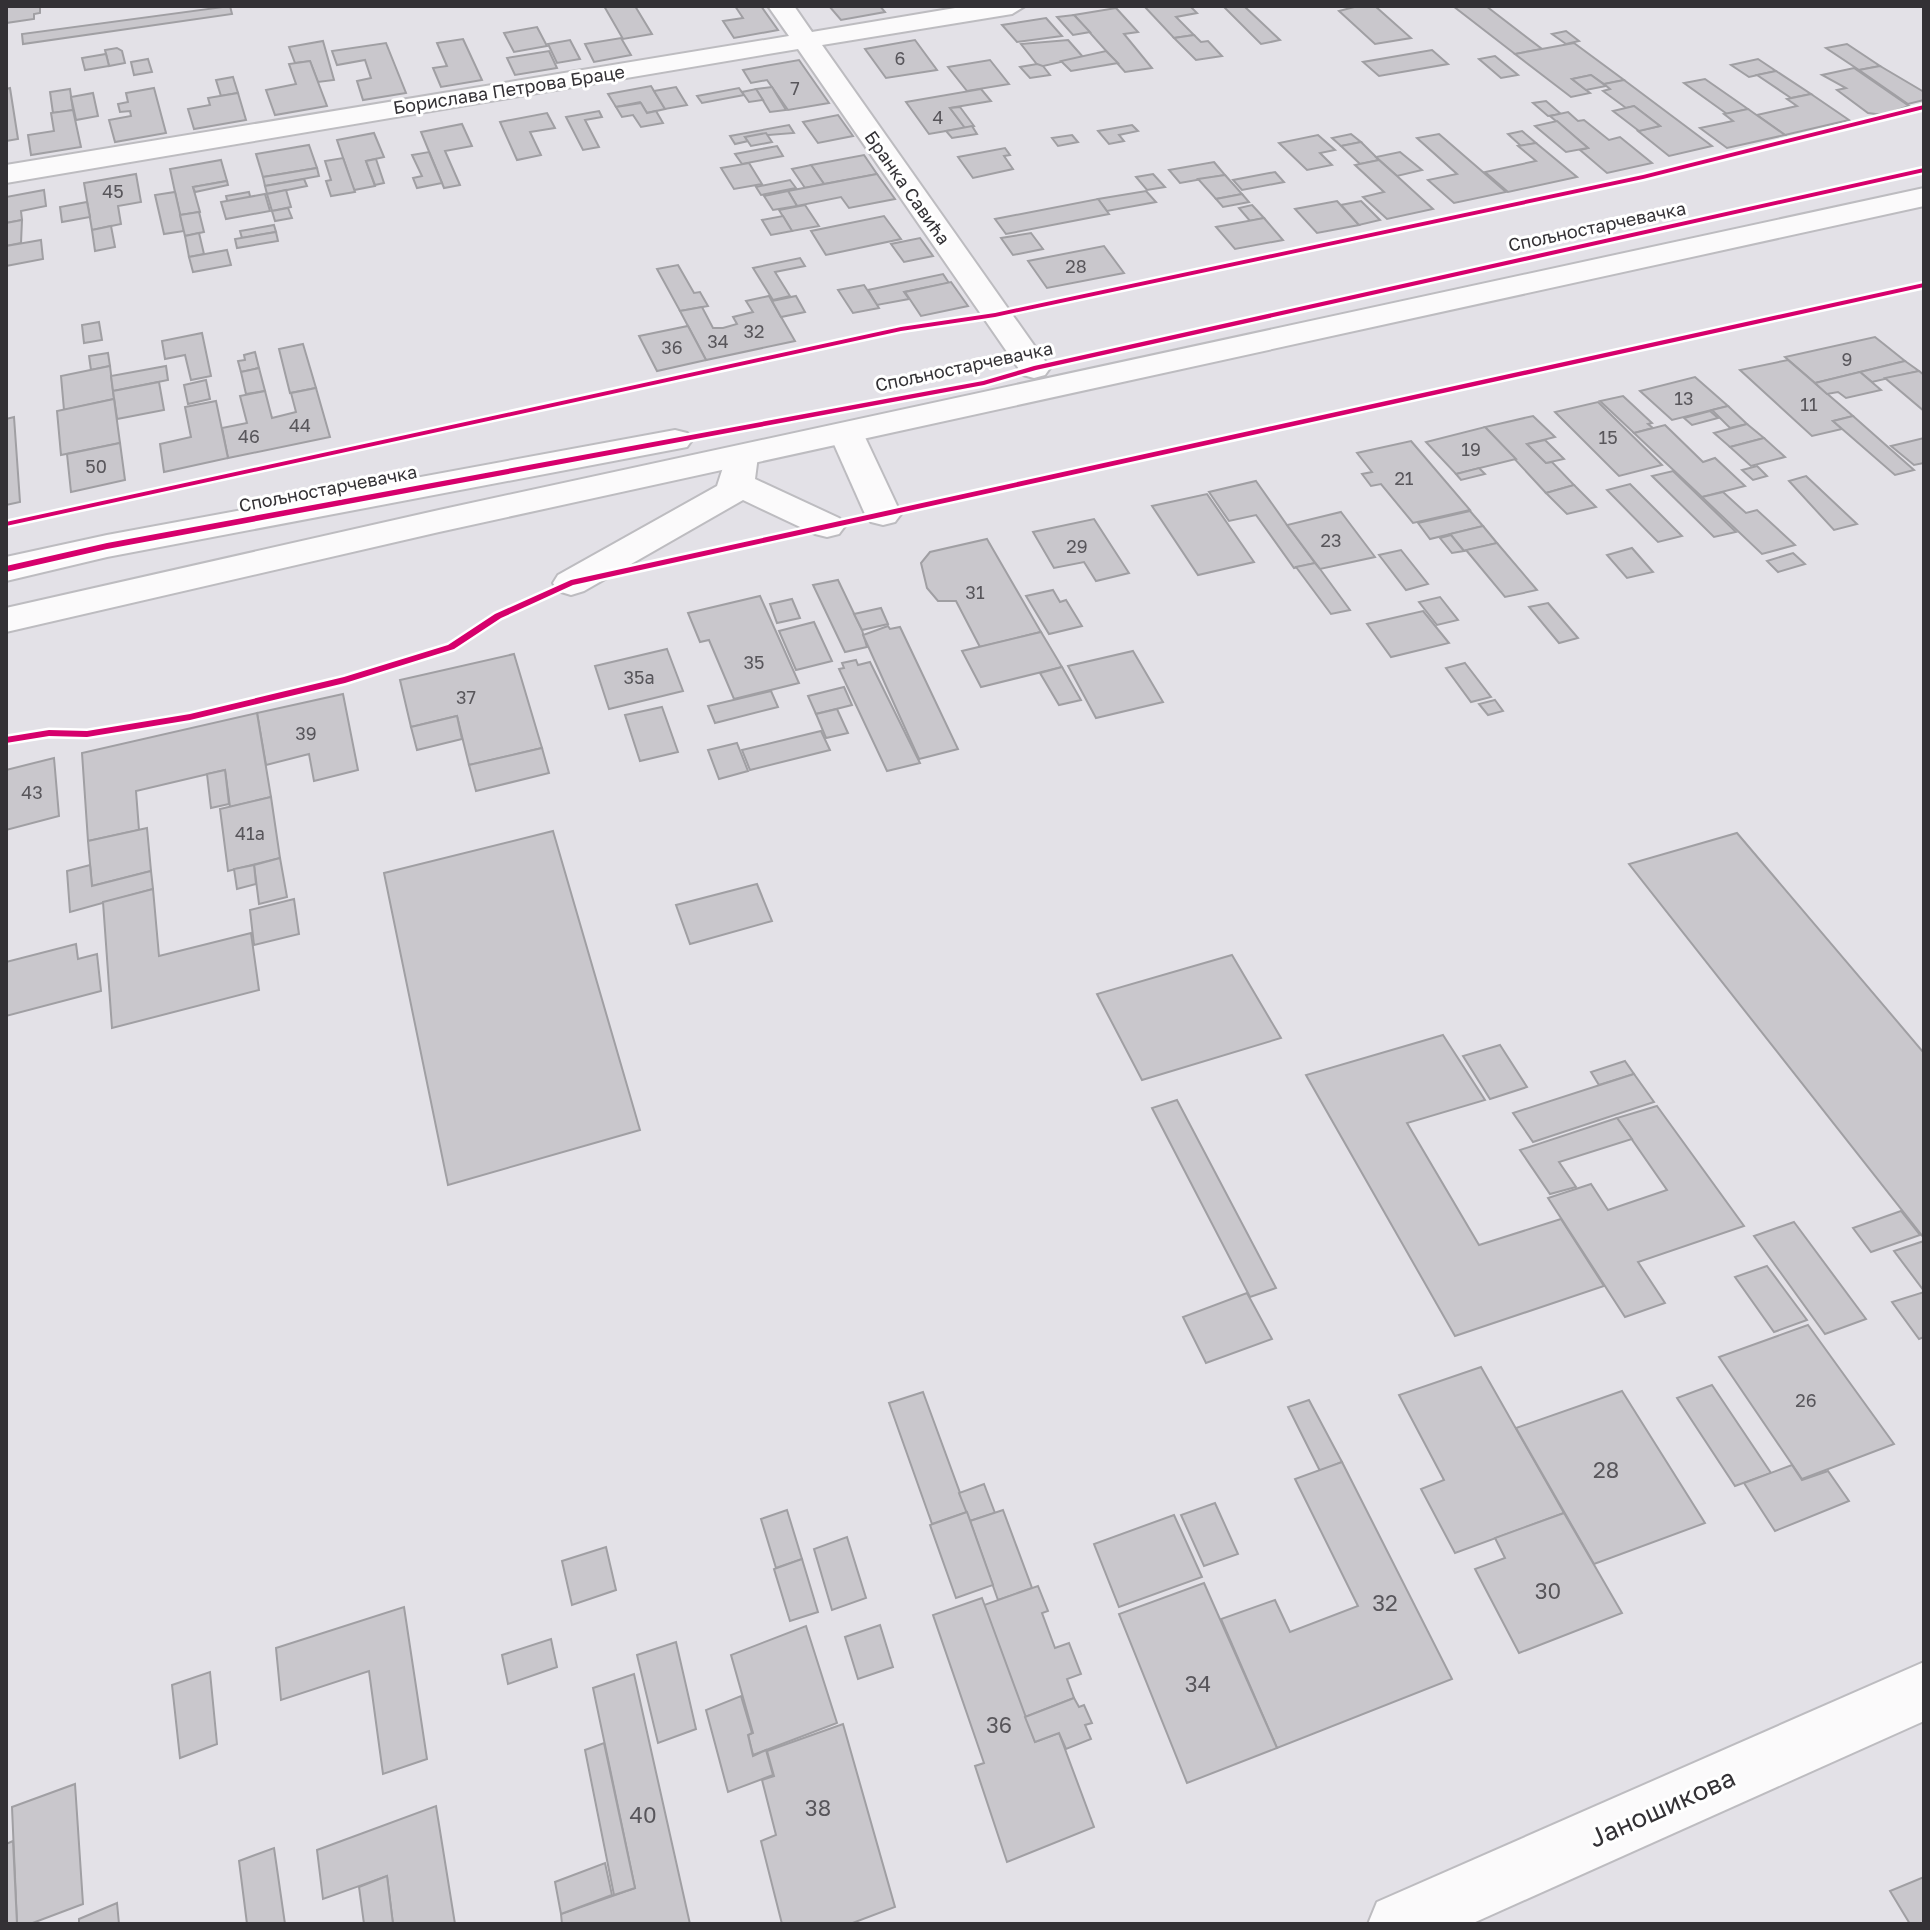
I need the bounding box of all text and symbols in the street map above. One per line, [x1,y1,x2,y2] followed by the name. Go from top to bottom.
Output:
[895,47,905,69] house number: 6
[391,60,626,118] street label: Борислава Петрова Браце
[790,77,800,99] house number: 7
[933,106,944,128] house number: 4
[860,126,955,249] street label: Бранка Савића
[102,180,124,202] house number: 45
[1506,196,1688,256] street label: Спољностарчевачка
[1065,255,1087,277] house number: 28
[744,320,764,342] house number: 32
[707,330,729,352] house number: 34
[661,336,683,358] house number: 36
[873,336,1055,396] street label: Спољностарчевачка
[1842,348,1852,370] house number: 9
[1674,387,1694,409] house number: 13
[1800,393,1818,415] house number: 11
[289,414,311,436] house number: 44
[238,425,260,447] house number: 46
[1598,426,1618,448] house number: 15
[1461,438,1481,460] house number: 19
[85,455,107,477] house number: 50
[237,460,419,516] street label: Спољностарчевачка
[1394,467,1414,489] house number: 21
[1321,529,1341,551] house number: 23
[1066,535,1088,557] house number: 29
[965,581,985,603] house number: 31
[744,651,764,673] house number: 35
[623,666,655,688] house number: 35a
[456,686,476,708] house number: 37
[295,722,317,744] house number: 39
[21,781,43,803] house number: 43
[235,822,265,844] house number: 41a
[1795,1389,1817,1411] house number: 26
[1593,1456,1619,1483] house number: 28
[1535,1577,1561,1604] house number: 30
[1372,1589,1398,1616] house number: 32
[1185,1670,1211,1697] house number: 34
[986,1711,1012,1738] house number: 36
[1584,1761,1740,1854] street label: Јаношикова
[805,1794,831,1821] house number: 38
[629,1801,657,1828] house number: 40

